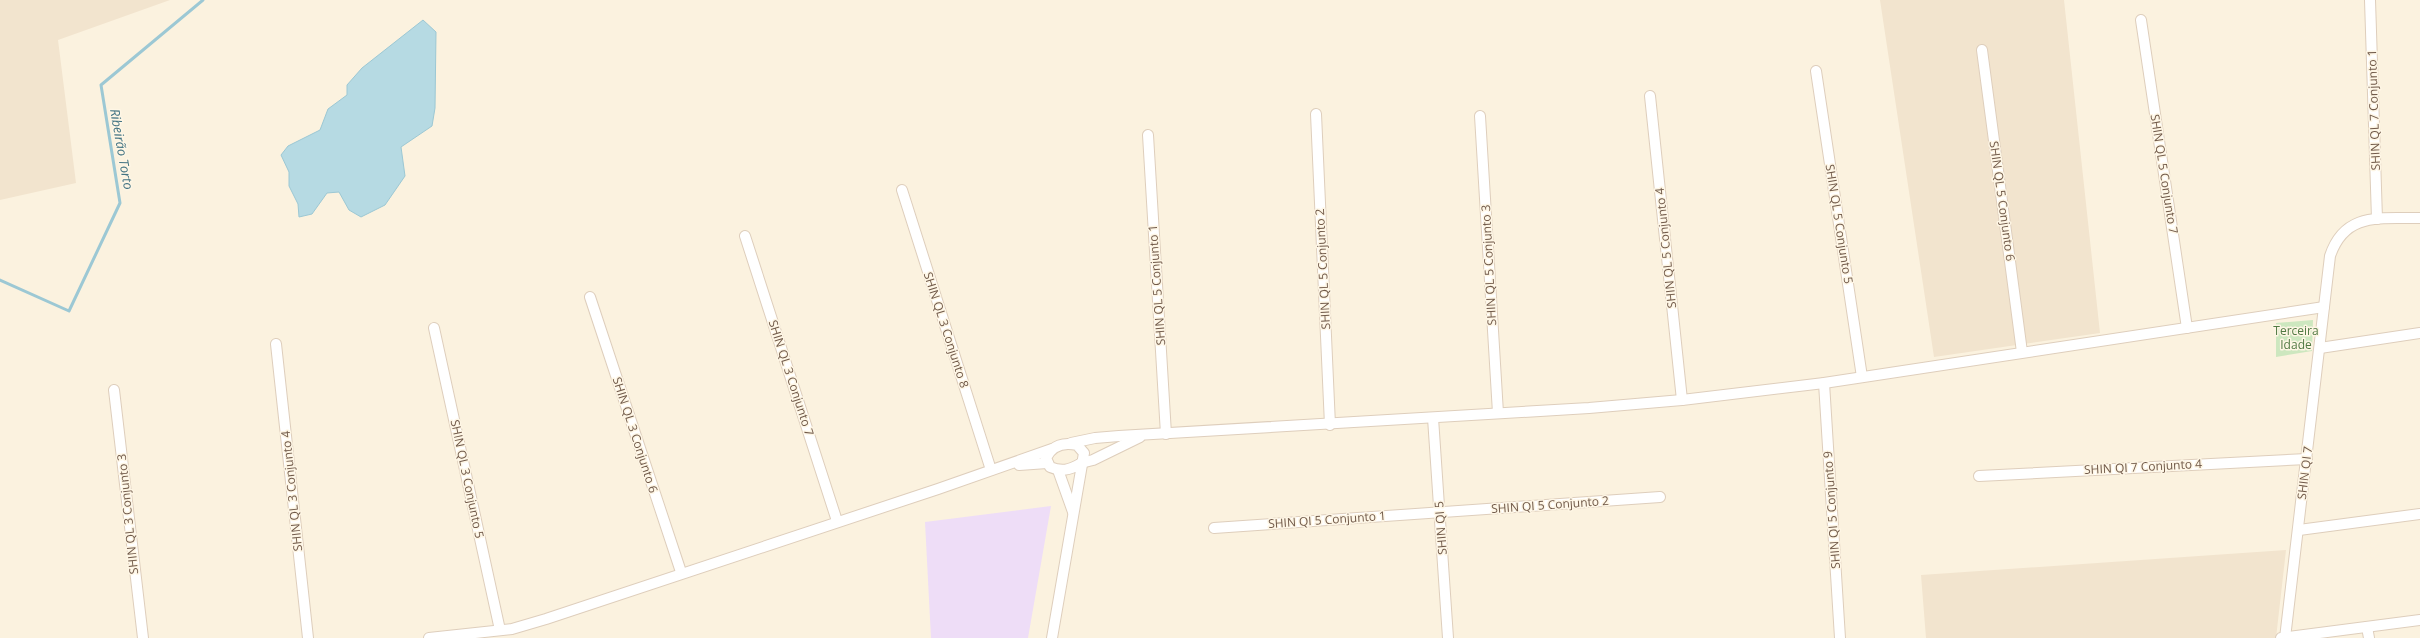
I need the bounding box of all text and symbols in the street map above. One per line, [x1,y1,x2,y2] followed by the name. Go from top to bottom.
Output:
[2363,49,2384,171] street label: SHIN QL 7 Conjunto 1
[106,107,138,191] water label: Ribeirão Torto
[2147,113,2182,235] street label: SHIN QL 5 Conjunto 7
[1986,140,2019,262] street label: SHIN QL 5 Conjunto 6
[1822,163,1857,285] street label: SHIN QL 5 Conjunto 5
[1651,187,1680,309] street label: SHIN QL 5 Conjunto 4
[1477,204,1500,326] street label: SHIN QL 5 Conjunto 3
[1311,208,1334,330] street label: SHIN QL 5 Conjunto 2
[1144,224,1169,346] street label: SHIN QL 5 Conjunto 1
[920,270,973,390] street label: SHIN QL 3 Conjunto 8
[765,318,818,438] street label: SHIN QL 3 Conjunto 7
[2273,322,2319,353] park label: Terceira Idade
[609,375,662,495] street label: SHIN QL 3 Conjunto 6
[447,418,488,540] street label: SHIN QL 3 Conjunto 5
[277,430,306,552] street label: SHIN QL 3 Conjunto 4
[2293,445,2316,501] street label: SHIN QI 7
[1819,450,1844,570] street label: SHIN QI 5 Conjunto 9
[113,453,142,575] street label: SHIN QL 3 Conjunto 3
[2084,455,2203,478] street label: SHIN QI 7 Conjunto 4
[1490,492,1610,517] street label: SHIN QI 5 Conjunto 2
[1430,501,1451,555] street label: SHIN QI 5
[1267,507,1386,532] street label: SHIN QI 5 Conjunto 1

